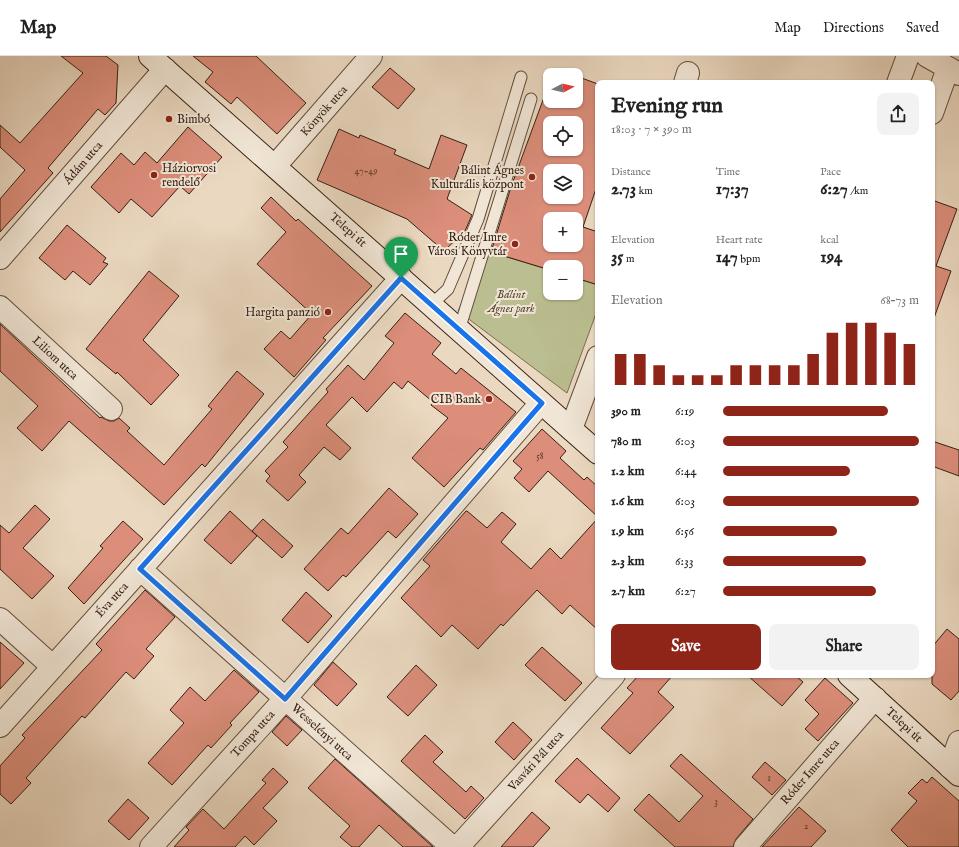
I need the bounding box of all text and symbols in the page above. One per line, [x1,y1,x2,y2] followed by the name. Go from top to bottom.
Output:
[20,16,56,40] text: Map
[774,19,801,37] text: Map
[823,19,884,37] text: Directions
[906,19,939,37] text: Saved
[543,68,583,108] north arrow
[543,68,583,300] map controls
[297,82,351,139] street label: Könyök utca
[611,92,723,120] text: Evening run
[877,93,919,135] button: share
[177,112,211,127] place label: Bimbó
[164,114,174,124] marker: Bimbó
[543,116,583,156] button: locate
[611,121,692,138] text: 18:03 · 7 × 390 m
[59,137,106,188] street label: Ádám utca
[162,161,216,190] place label: Háziorvosi rendelő
[431,162,524,193] place label: Bálint Ágnes Kulturális központ
[543,164,583,204] button: layers
[354,165,378,178] house number: 47-49
[611,165,651,179] text: Distance
[716,165,740,179] text: Time
[820,165,841,179] text: Pace
[149,170,159,180] marker: Háziorvosi rendelő
[527,172,537,182] marker: Bálint Ágnes Kulturális központ
[611,179,636,200] text: 2.73
[716,179,749,200] text: 17:37
[820,179,848,200] text: 6:27
[636,184,653,198] text: km
[848,184,868,198] text: /km
[326,210,370,251] street label: Telepi út
[543,212,583,252] button: +
[426,230,508,259] place label: Róder Imre Városi Könyvtár
[611,233,655,247] text: Elevation
[716,233,763,247] text: Heart rate
[820,233,839,247] text: kcal
[384,237,418,278] pin
[510,239,520,249] marker: Róder Imre Városi Könyvtár
[390,243,412,265] icon: arrive
[611,247,624,268] text: 35
[716,247,738,268] text: 147
[820,247,842,268] text: 194
[624,252,634,266] text: m
[738,252,760,266] text: bpm
[543,260,583,300] button: −
[485,287,535,317] park label: Bálint Ágnes park
[611,292,663,309] text: Elevation
[880,292,919,309] text: 68–73 m
[245,305,321,321] place label: Hargita panzió
[323,307,333,317] marker: Hargita panzió
[29,333,82,384] street label: Liliom utca
[431,392,482,407] place label: CIB Bank
[484,394,494,404] marker: CIB Bank
[611,403,641,420] text: 390 m
[675,403,694,420] text: 6:19
[611,433,641,450] text: 780 m
[675,433,695,450] text: 6:03
[536,450,544,463] house number: 58
[611,463,645,480] text: 1.2 km
[675,463,697,480] text: 6:44
[611,493,644,510] text: 1.6 km
[675,493,695,510] text: 6:03
[611,523,644,540] text: 1.9 km
[675,523,694,540] text: 6:56
[611,553,645,570] text: 2.3 km
[675,553,694,570] text: 6:33
[92,578,132,621] street label: Éva utca
[611,583,645,600] text: 2.7 km
[675,583,696,600] text: 6:27
[611,624,761,670] button: Save
[769,624,919,670] button: Share
[288,700,357,764] street label: Wesselényi utca
[882,704,925,746] street label: Telepi út
[228,707,279,761] street label: Tompa utca
[504,727,567,795] street label: Vasvári Pál utca
[777,735,843,808] street label: Róder Imre utca
[767,772,771,785] house number: 1
[714,796,718,809] house number: 3
[804,820,809,833] house number: 2

